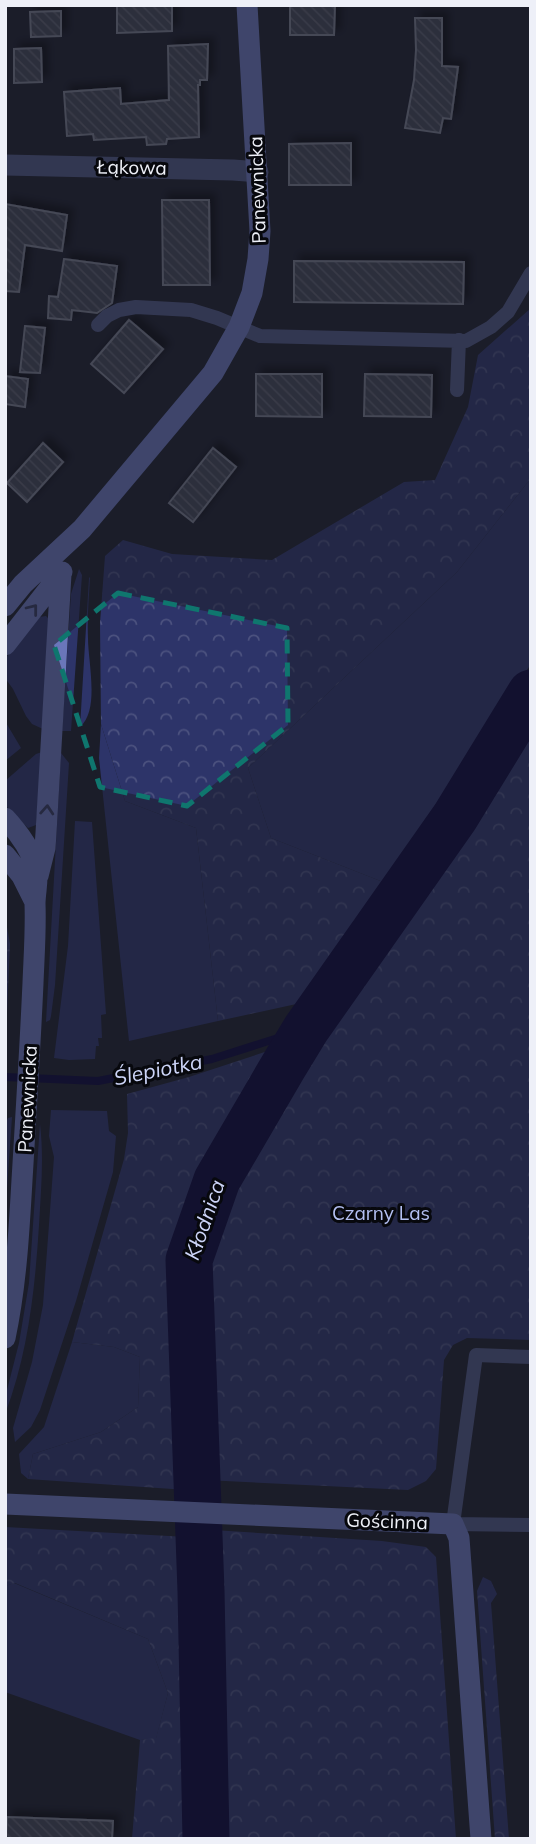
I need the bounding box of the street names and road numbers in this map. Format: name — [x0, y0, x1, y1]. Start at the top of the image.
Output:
street label: Panewnicka — [243, 136, 271, 244]
street label: Łąkowa — [96, 154, 167, 180]
street label: Panewnicka — [12, 1045, 42, 1153]
street label: Gościnna — [346, 1508, 428, 1534]

